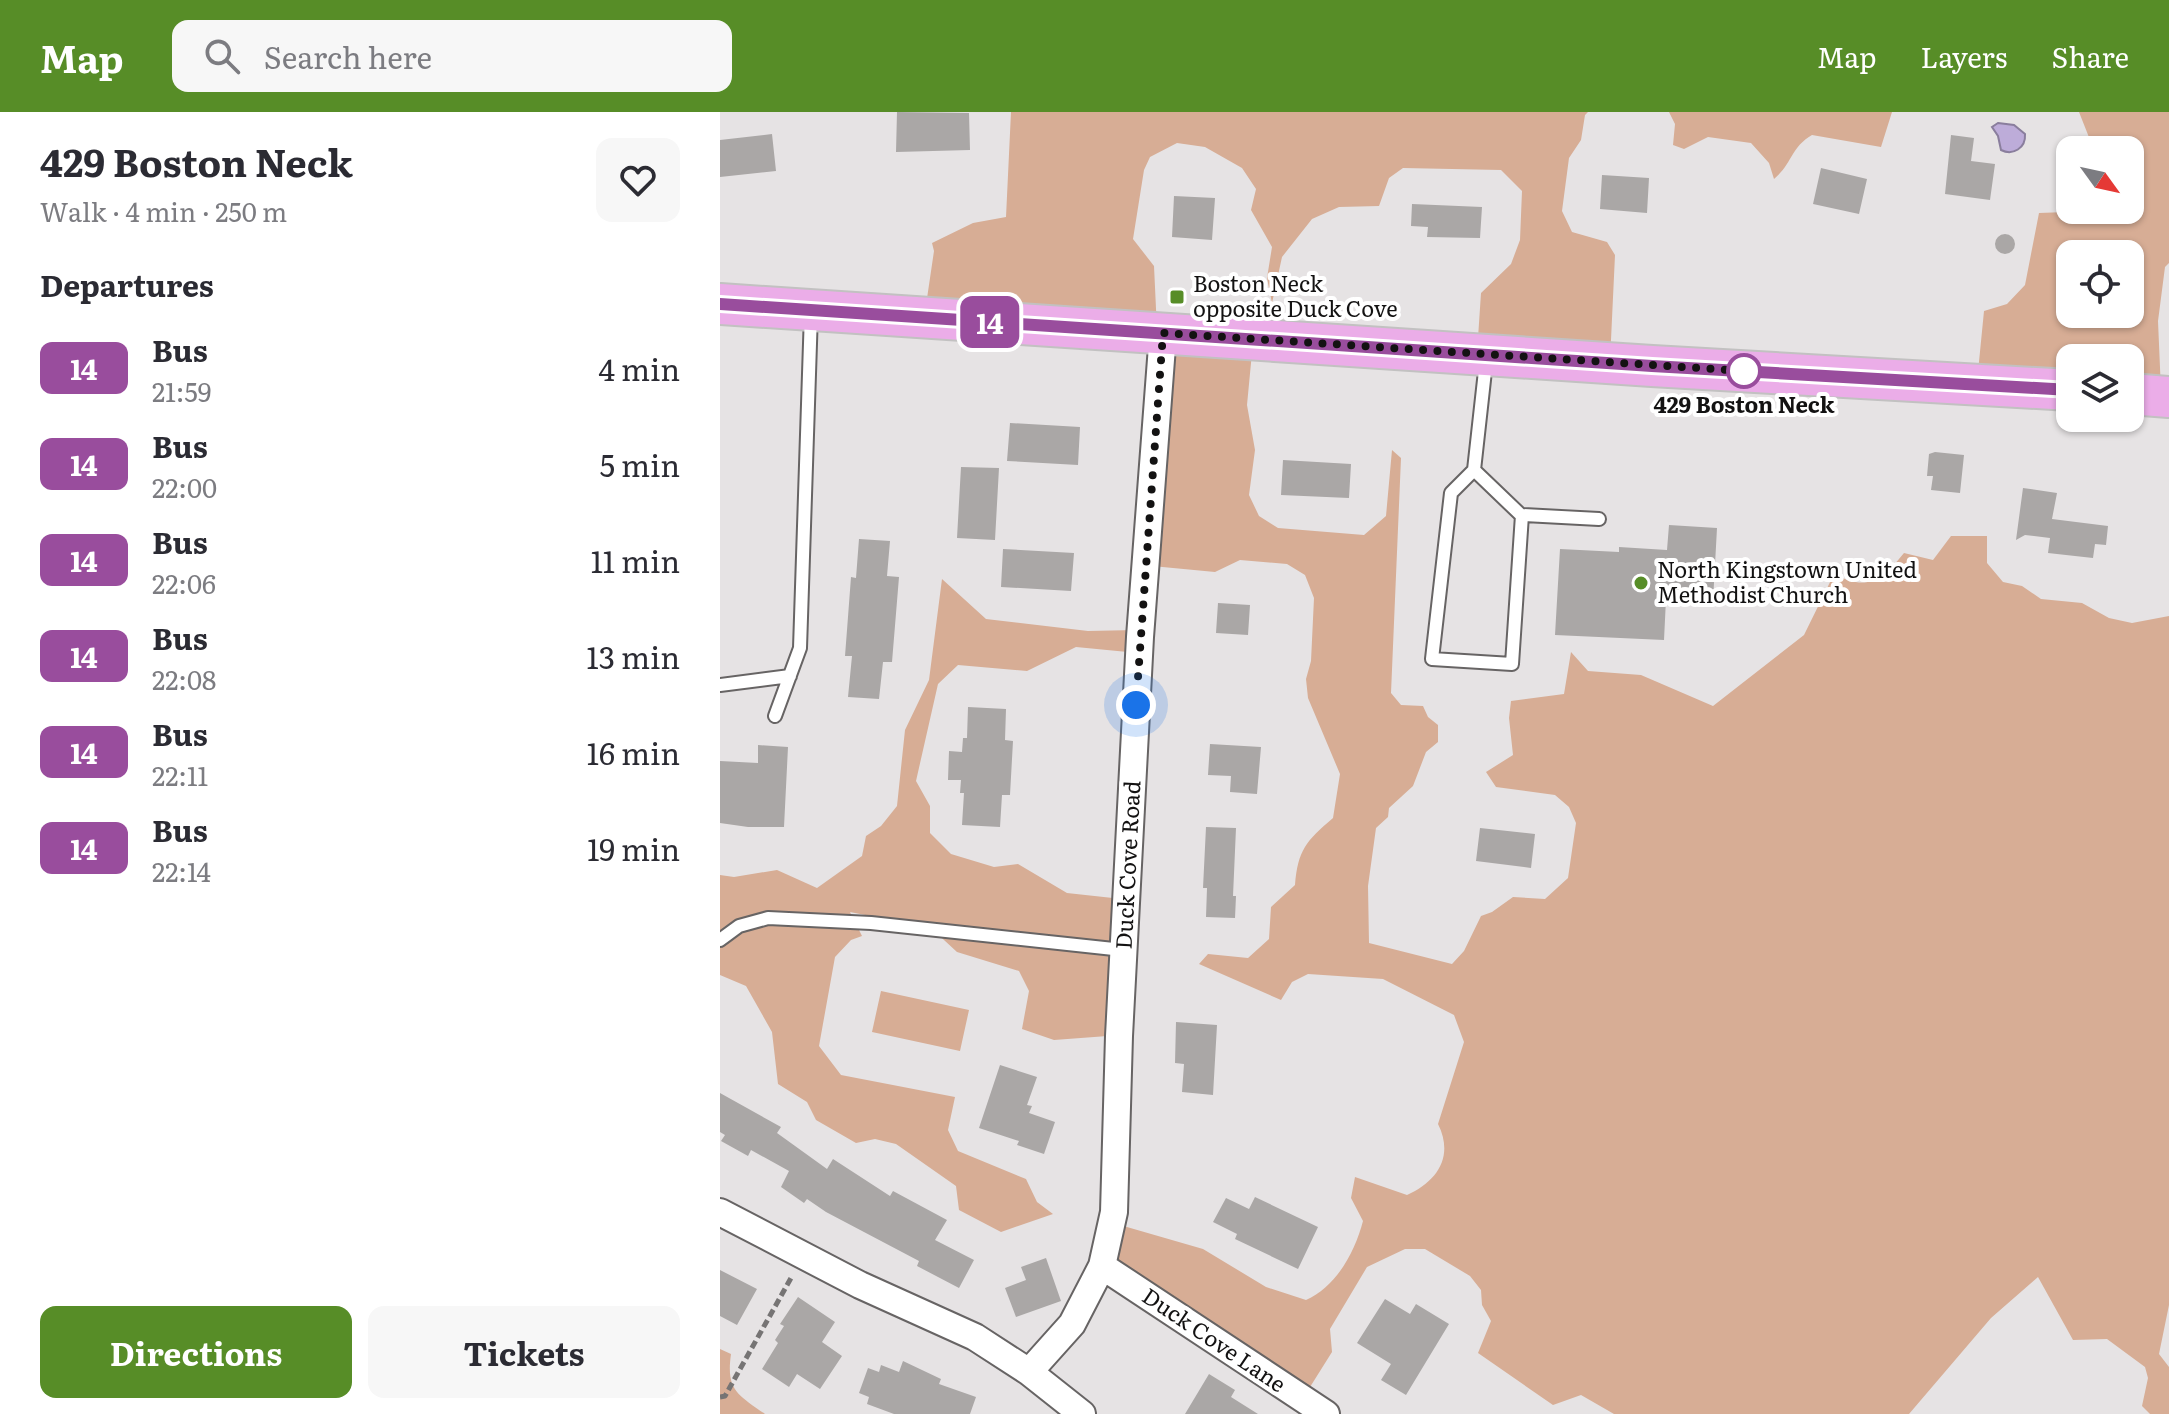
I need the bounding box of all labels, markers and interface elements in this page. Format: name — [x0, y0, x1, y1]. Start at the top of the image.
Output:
search box — [172, 20, 732, 92]
text: Map — [40, 28, 124, 85]
icon: search — [200, 34, 244, 78]
text: Search here — [264, 34, 432, 78]
text: Map — [1817, 35, 1876, 77]
text: Layers — [1920, 35, 2007, 77]
text: Share — [2051, 35, 2129, 77]
text: 429 Boston Neck — [40, 132, 353, 189]
north arrow — [2056, 136, 2144, 224]
map controls — [2056, 136, 2144, 432]
button: heart — [596, 138, 680, 222]
text: Walk · 4 min · 250 m — [40, 191, 287, 230]
button: locate — [2056, 240, 2144, 328]
text: Departures — [40, 262, 214, 306]
place label: Boston Neck opposite Duck Cove — [1193, 266, 1398, 324]
marker: Boston Neck opposite Duck Cove — [1168, 288, 1186, 306]
line badge: 14 — [954, 296, 1026, 348]
text: 14 — [976, 301, 1004, 343]
text: Bus — [152, 327, 208, 371]
button: layers — [2056, 344, 2144, 432]
text: 4 min — [599, 346, 680, 390]
text: 14 — [70, 347, 98, 389]
marker: 429 Boston Neck — [1727, 354, 1761, 388]
text: 21:59 — [152, 371, 211, 410]
place label: 429 Boston Neck — [1653, 387, 1835, 420]
text: Bus — [152, 423, 208, 467]
text: 5 min — [600, 442, 680, 486]
text: 14 — [70, 443, 98, 485]
text: 22:00 — [152, 467, 217, 506]
text: Bus — [152, 519, 208, 563]
text: 11 min — [591, 538, 680, 582]
text: 14 — [70, 539, 98, 581]
place label: North Kingstown United Methodist Church — [1657, 552, 1917, 610]
text: 22:06 — [152, 563, 216, 602]
marker: North Kingstown United Methodist Church — [1632, 574, 1650, 592]
text: Bus — [152, 615, 208, 659]
text: 13 min — [587, 634, 680, 678]
text: 14 — [70, 635, 98, 677]
text: 22:08 — [152, 659, 216, 698]
your location — [1116, 685, 1156, 725]
text: Bus — [152, 711, 208, 755]
text: 16 min — [587, 730, 680, 774]
text: 14 — [70, 731, 98, 773]
text: 22:11 — [152, 755, 208, 794]
street label: Duck Cove Road — [1106, 780, 1147, 950]
text: Bus — [152, 807, 208, 851]
text: 19 min — [587, 826, 680, 870]
text: 14 — [70, 827, 98, 869]
text: 22:14 — [152, 851, 211, 890]
street label: Duck Cove Lane — [1136, 1278, 1293, 1399]
button: Directions — [40, 1306, 352, 1398]
button: Tickets — [368, 1306, 680, 1398]

